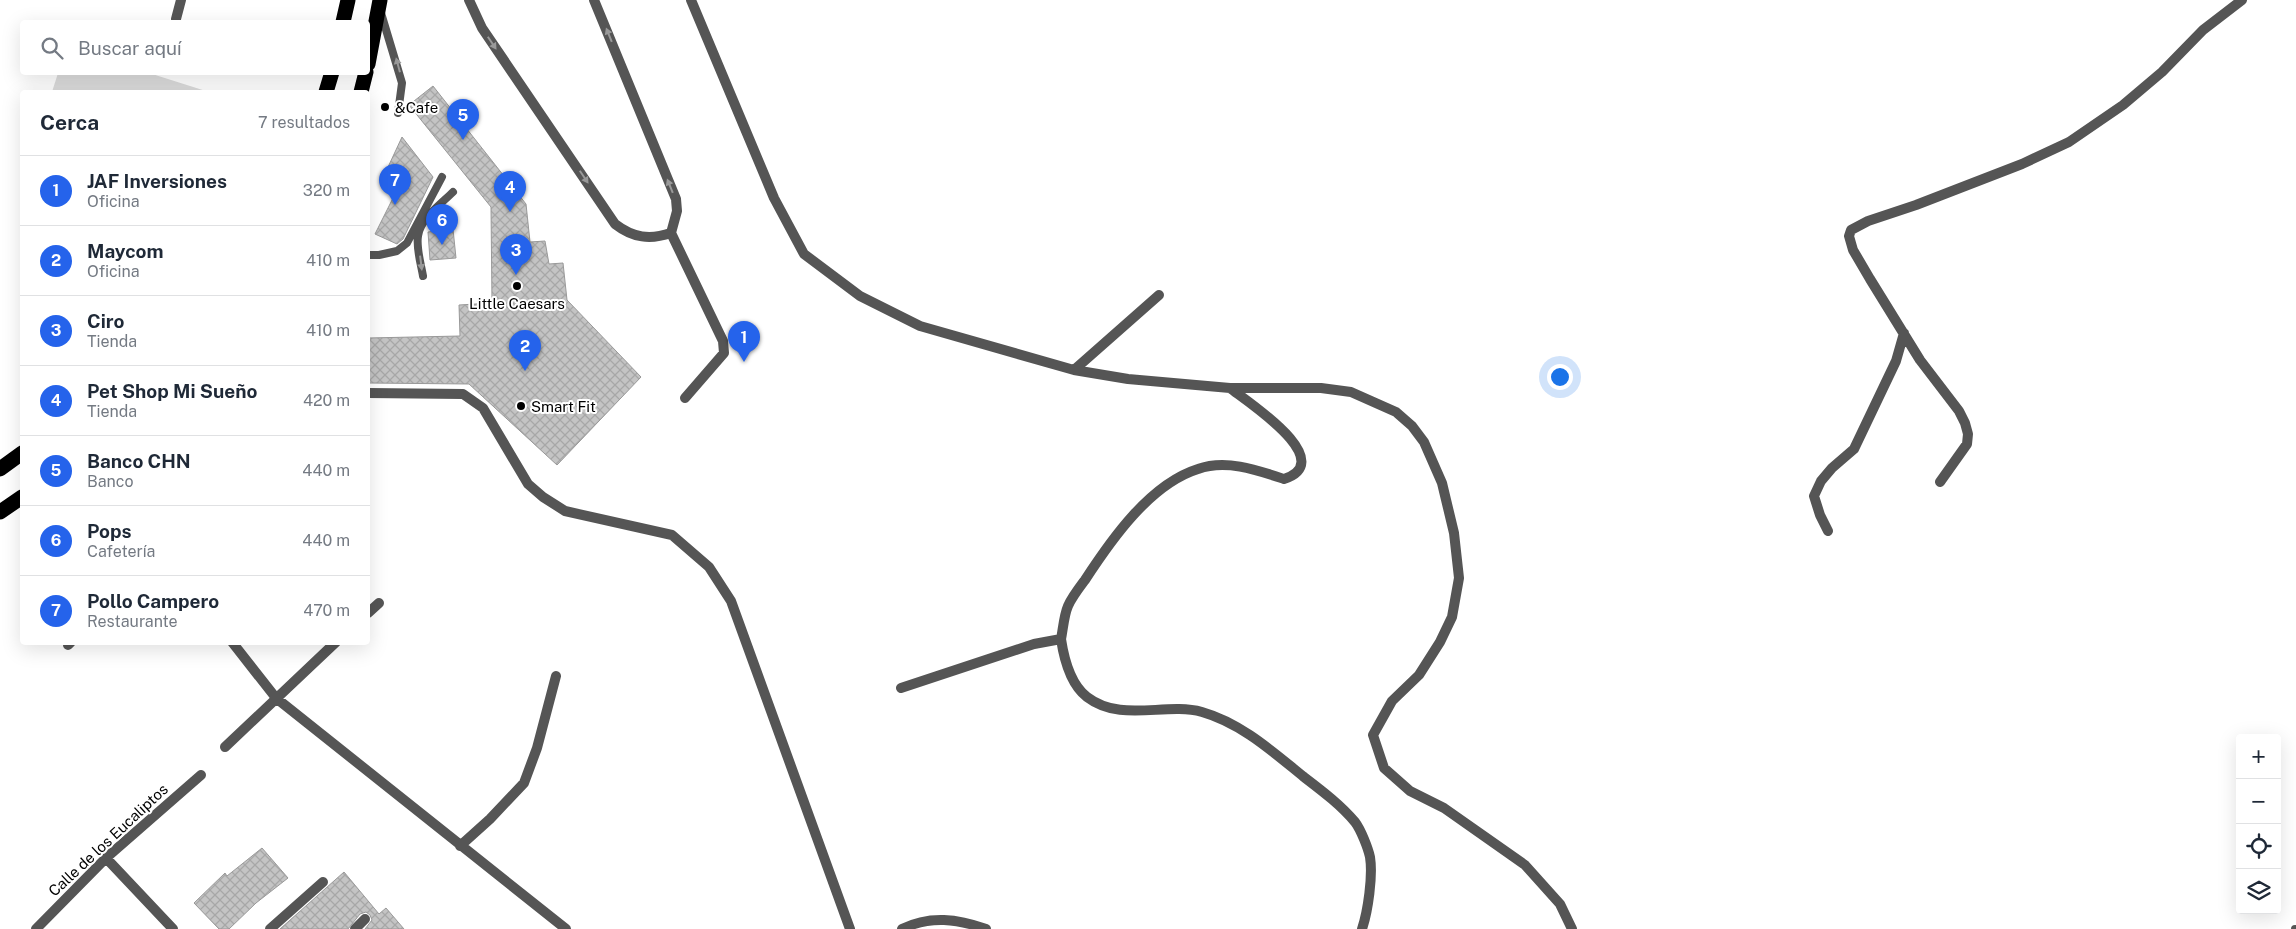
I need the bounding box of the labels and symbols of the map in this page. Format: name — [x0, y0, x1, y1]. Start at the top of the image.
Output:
one-way arrow — [605, 27, 613, 42]
one-way arrow — [487, 36, 497, 50]
one-way arrow — [393, 57, 401, 72]
place label: &Cafe — [395, 99, 438, 116]
pin: 5 — [447, 99, 479, 140]
marker: &Cafe — [379, 101, 391, 113]
pin: 7 — [379, 164, 411, 205]
one-way arrow — [579, 170, 588, 184]
pin: 4 — [494, 171, 526, 212]
one-way arrow — [666, 179, 674, 193]
pin: 6 — [426, 204, 458, 245]
pin: 3 — [500, 234, 532, 275]
one-way arrow — [417, 255, 425, 271]
marker: Little Caesars — [511, 280, 523, 292]
place label: Little Caesars — [469, 295, 565, 312]
pin: 1 — [728, 321, 760, 362]
pin: 2 — [509, 330, 541, 371]
your location — [1547, 364, 1573, 390]
place label: Smart Fit — [531, 398, 596, 415]
marker: Smart Fit — [515, 400, 527, 412]
street label: Calle de los Eucaliptos — [45, 780, 171, 900]

